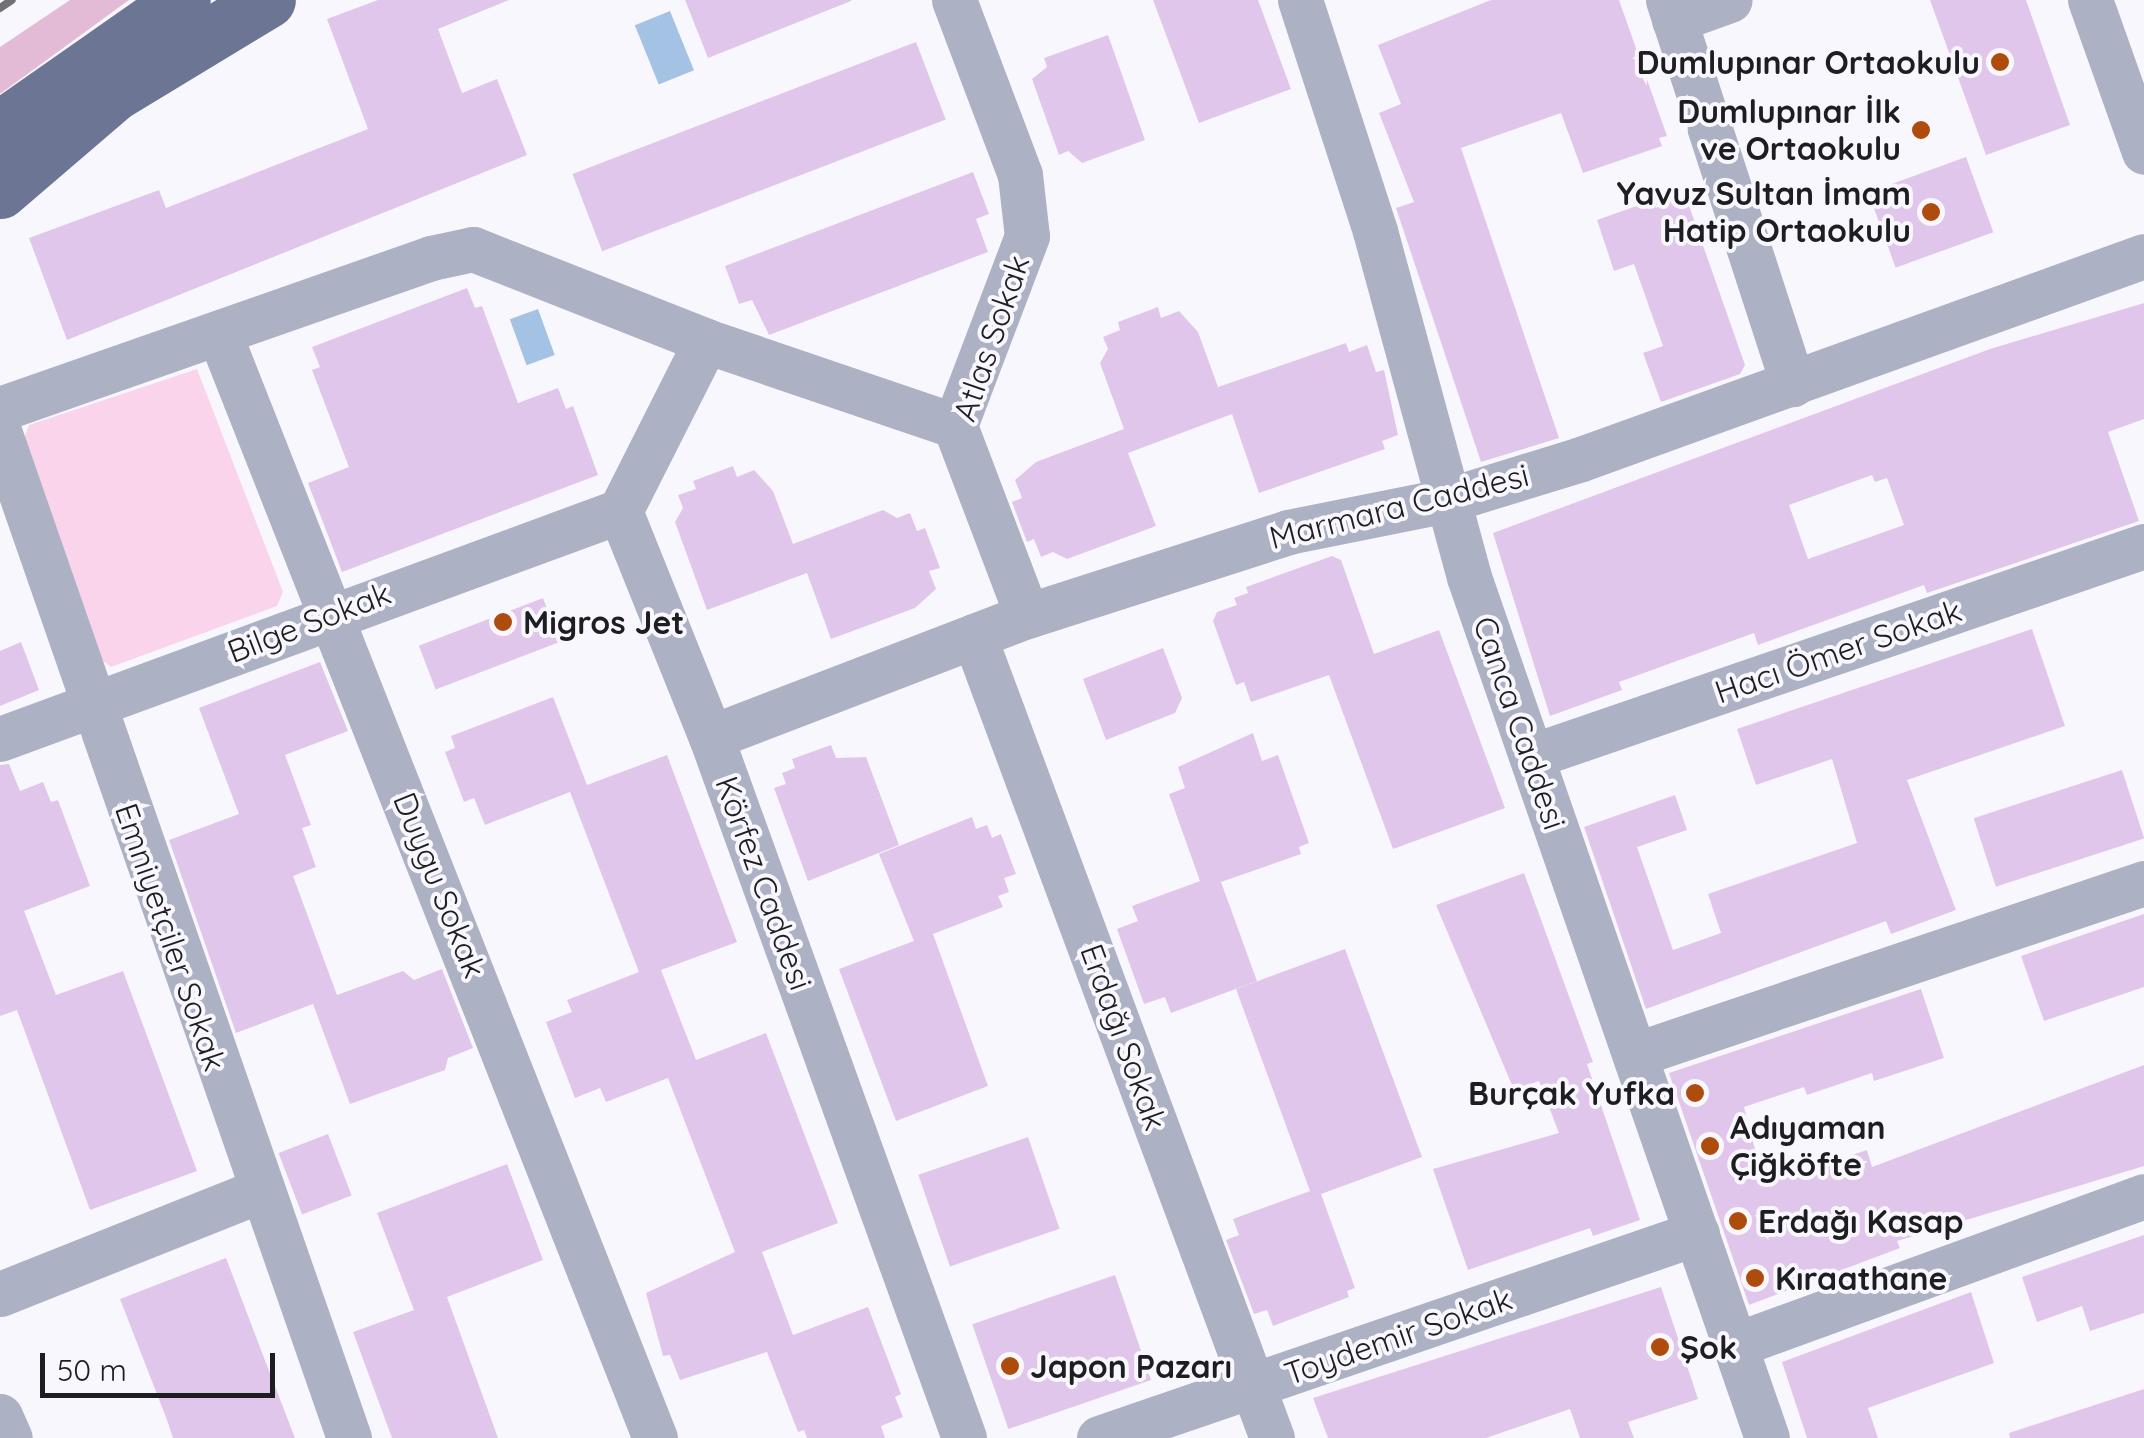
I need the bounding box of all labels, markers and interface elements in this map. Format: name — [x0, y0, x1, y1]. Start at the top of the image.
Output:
place label: Dumlupınar Ortaokulu — [1636, 43, 1980, 81]
marker: Dumlupınar Ortaokulu — [1989, 51, 2011, 73]
place label: Dumlupınar İlk ve Ortaokulu — [1677, 93, 1901, 168]
marker: Dumlupınar İlk ve Ortaokulu — [1910, 119, 1932, 141]
place label: Yavuz Sultan İmam Hatip Ortaokulu — [1616, 175, 1911, 250]
marker: Yavuz Sultan İmam Hatip Ortaokulu — [1920, 201, 1942, 223]
street label: Atlas Sokak — [945, 250, 1037, 426]
street label: Marmara Caddesi — [1265, 455, 1533, 557]
street label: Bilge Sokak — [222, 573, 396, 671]
street label: Hacı Ömer Sokak — [1710, 591, 1966, 711]
place label: Migros Jet — [523, 603, 684, 641]
marker: Migros Jet — [492, 611, 514, 633]
street label: Canca Caddesi — [1466, 612, 1574, 834]
street label: Körfez Caddesi — [708, 771, 820, 995]
street label: Duygu Sokak — [385, 787, 495, 983]
street label: Emniyetçiler Sokak — [107, 798, 235, 1076]
street label: Erdağı Sokak — [1073, 939, 1175, 1135]
place label: Burçak Yufka — [1468, 1074, 1675, 1112]
marker: Burçak Yufka — [1684, 1082, 1706, 1104]
place label: Adıyaman Çiğköfte — [1730, 1109, 1886, 1184]
marker: Adıyaman Çiğköfte — [1699, 1135, 1721, 1157]
place label: Erdağı Kasap — [1758, 1202, 1964, 1240]
marker: Erdağı Kasap — [1727, 1210, 1749, 1232]
place label: Kıraathane — [1775, 1259, 1947, 1297]
marker: Kıraathane — [1744, 1267, 1766, 1289]
street label: Toydemir Sokak — [1279, 1279, 1517, 1393]
place label: Şok — [1680, 1328, 1737, 1366]
scale bar — [45, 1333, 280, 1395]
marker: Şok — [1649, 1336, 1671, 1358]
place label: Japon Pazarı — [1030, 1347, 1232, 1385]
text: 50 m — [57, 1351, 127, 1389]
marker: Japon Pazarı — [999, 1355, 1021, 1377]

